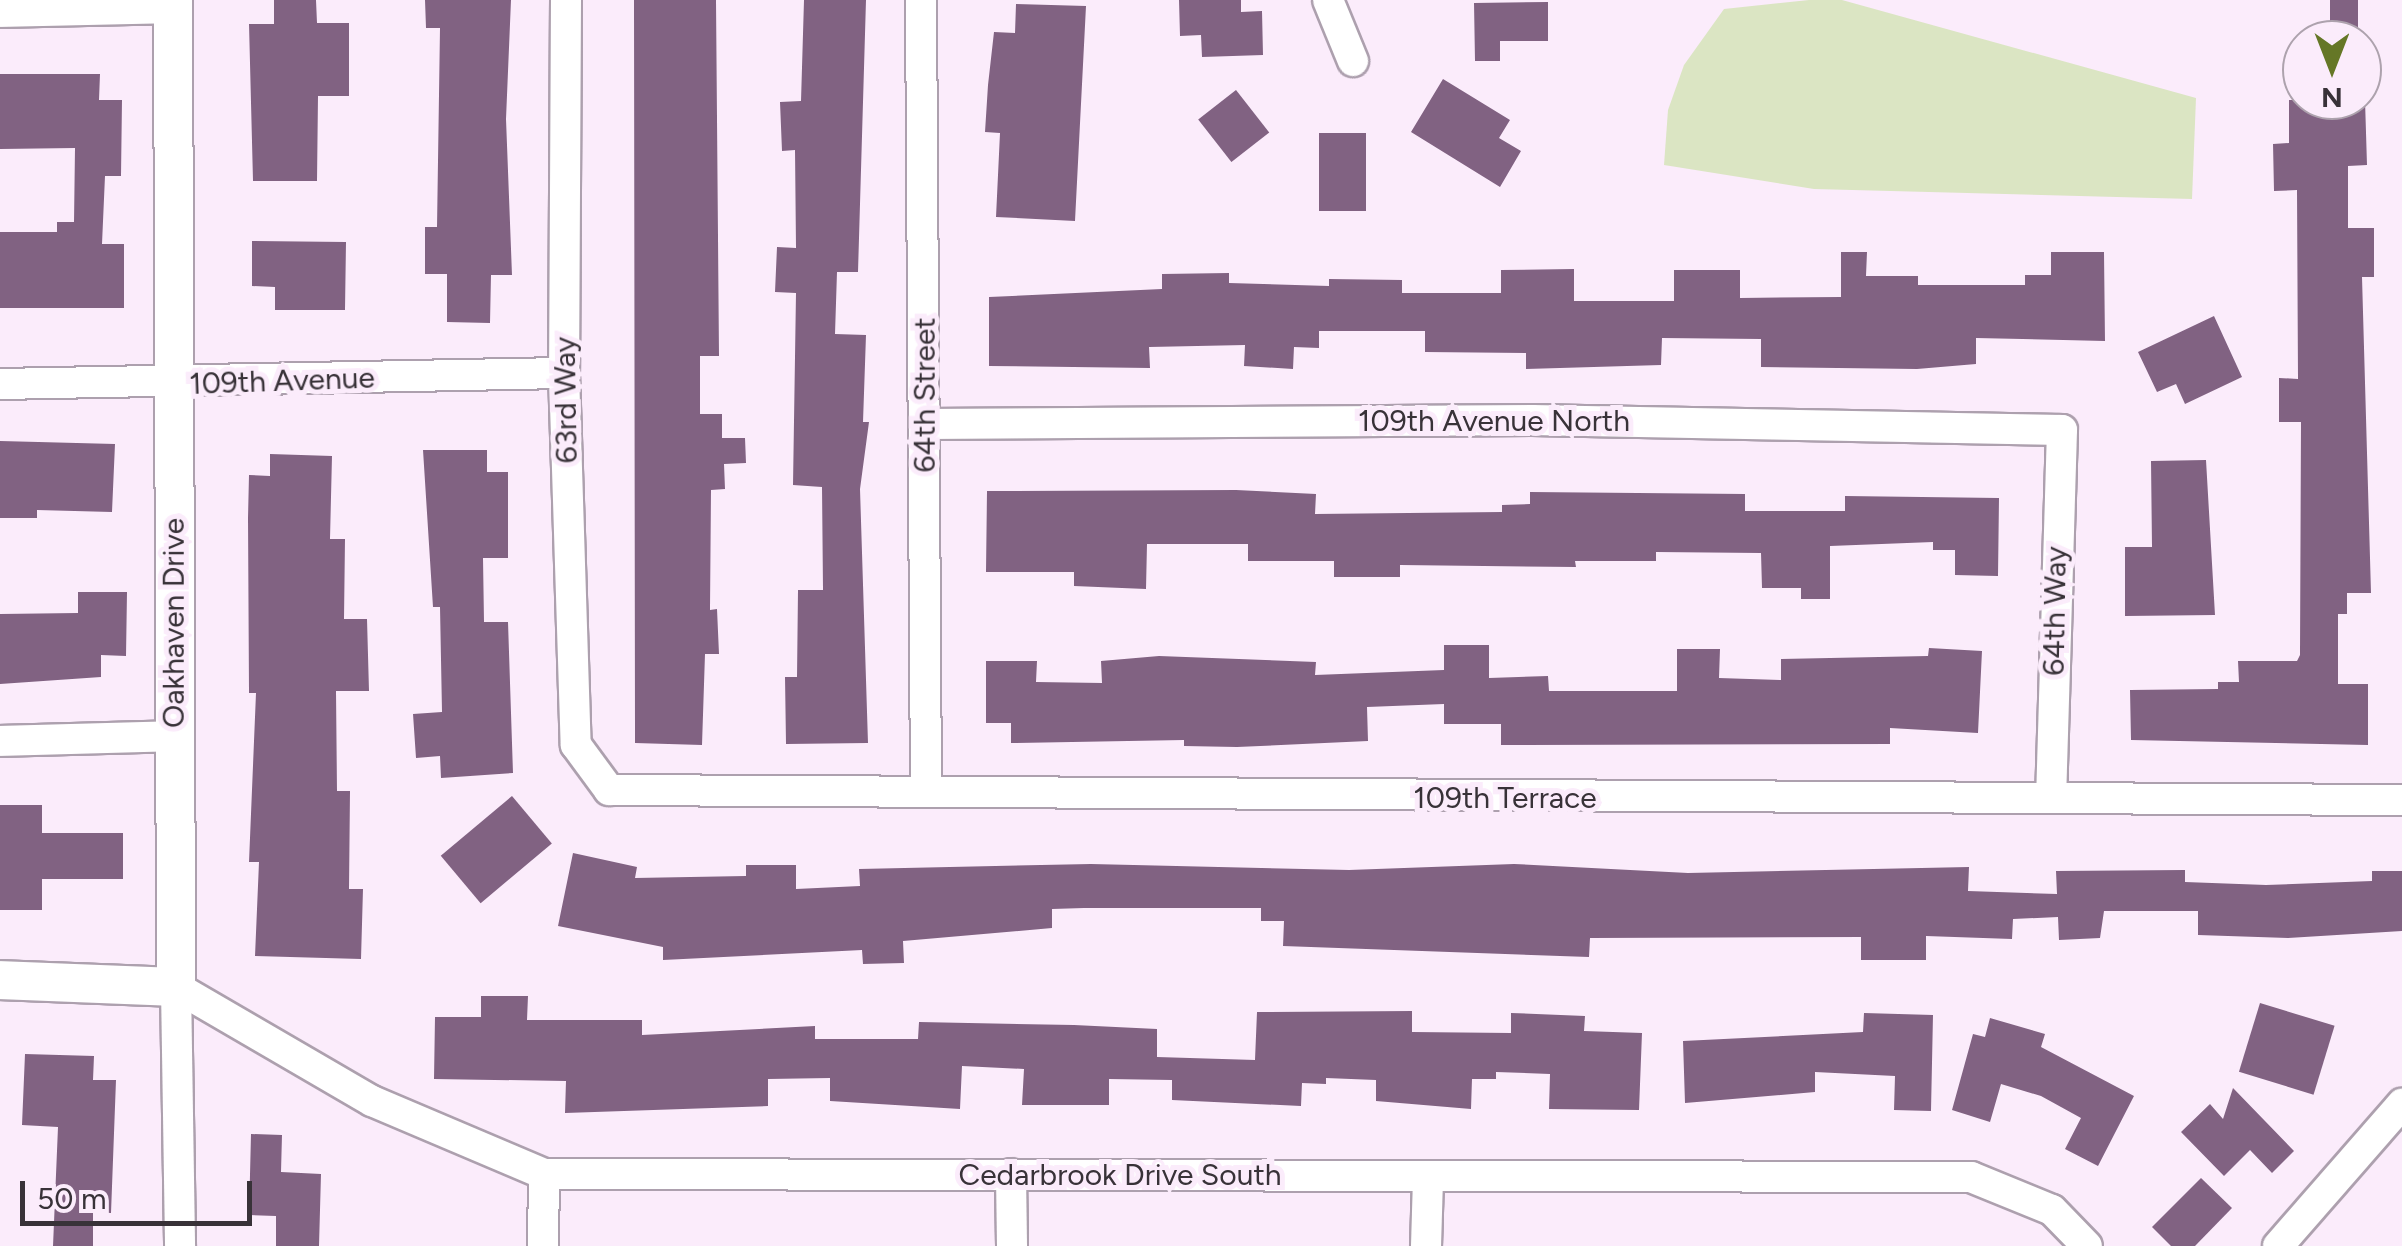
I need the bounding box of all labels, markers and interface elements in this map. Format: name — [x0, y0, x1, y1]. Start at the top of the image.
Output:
north arrow — [2282, 20, 2382, 120]
text: N — [2321, 81, 2343, 115]
street label: 64th Street — [907, 317, 943, 473]
street label: 63rd Way — [547, 336, 585, 464]
street label: 109th Avenue — [189, 360, 375, 402]
street label: 109th Avenue North — [1358, 403, 1630, 439]
street label: Oakhaven Drive — [156, 518, 192, 728]
street label: 64th Way — [2036, 546, 2074, 676]
street label: 109th Terrace — [1413, 780, 1597, 816]
street label: Cedarbrook Drive South — [959, 1157, 1281, 1193]
scale bar — [25, 1161, 258, 1223]
text: 50 m — [37, 1180, 106, 1217]

